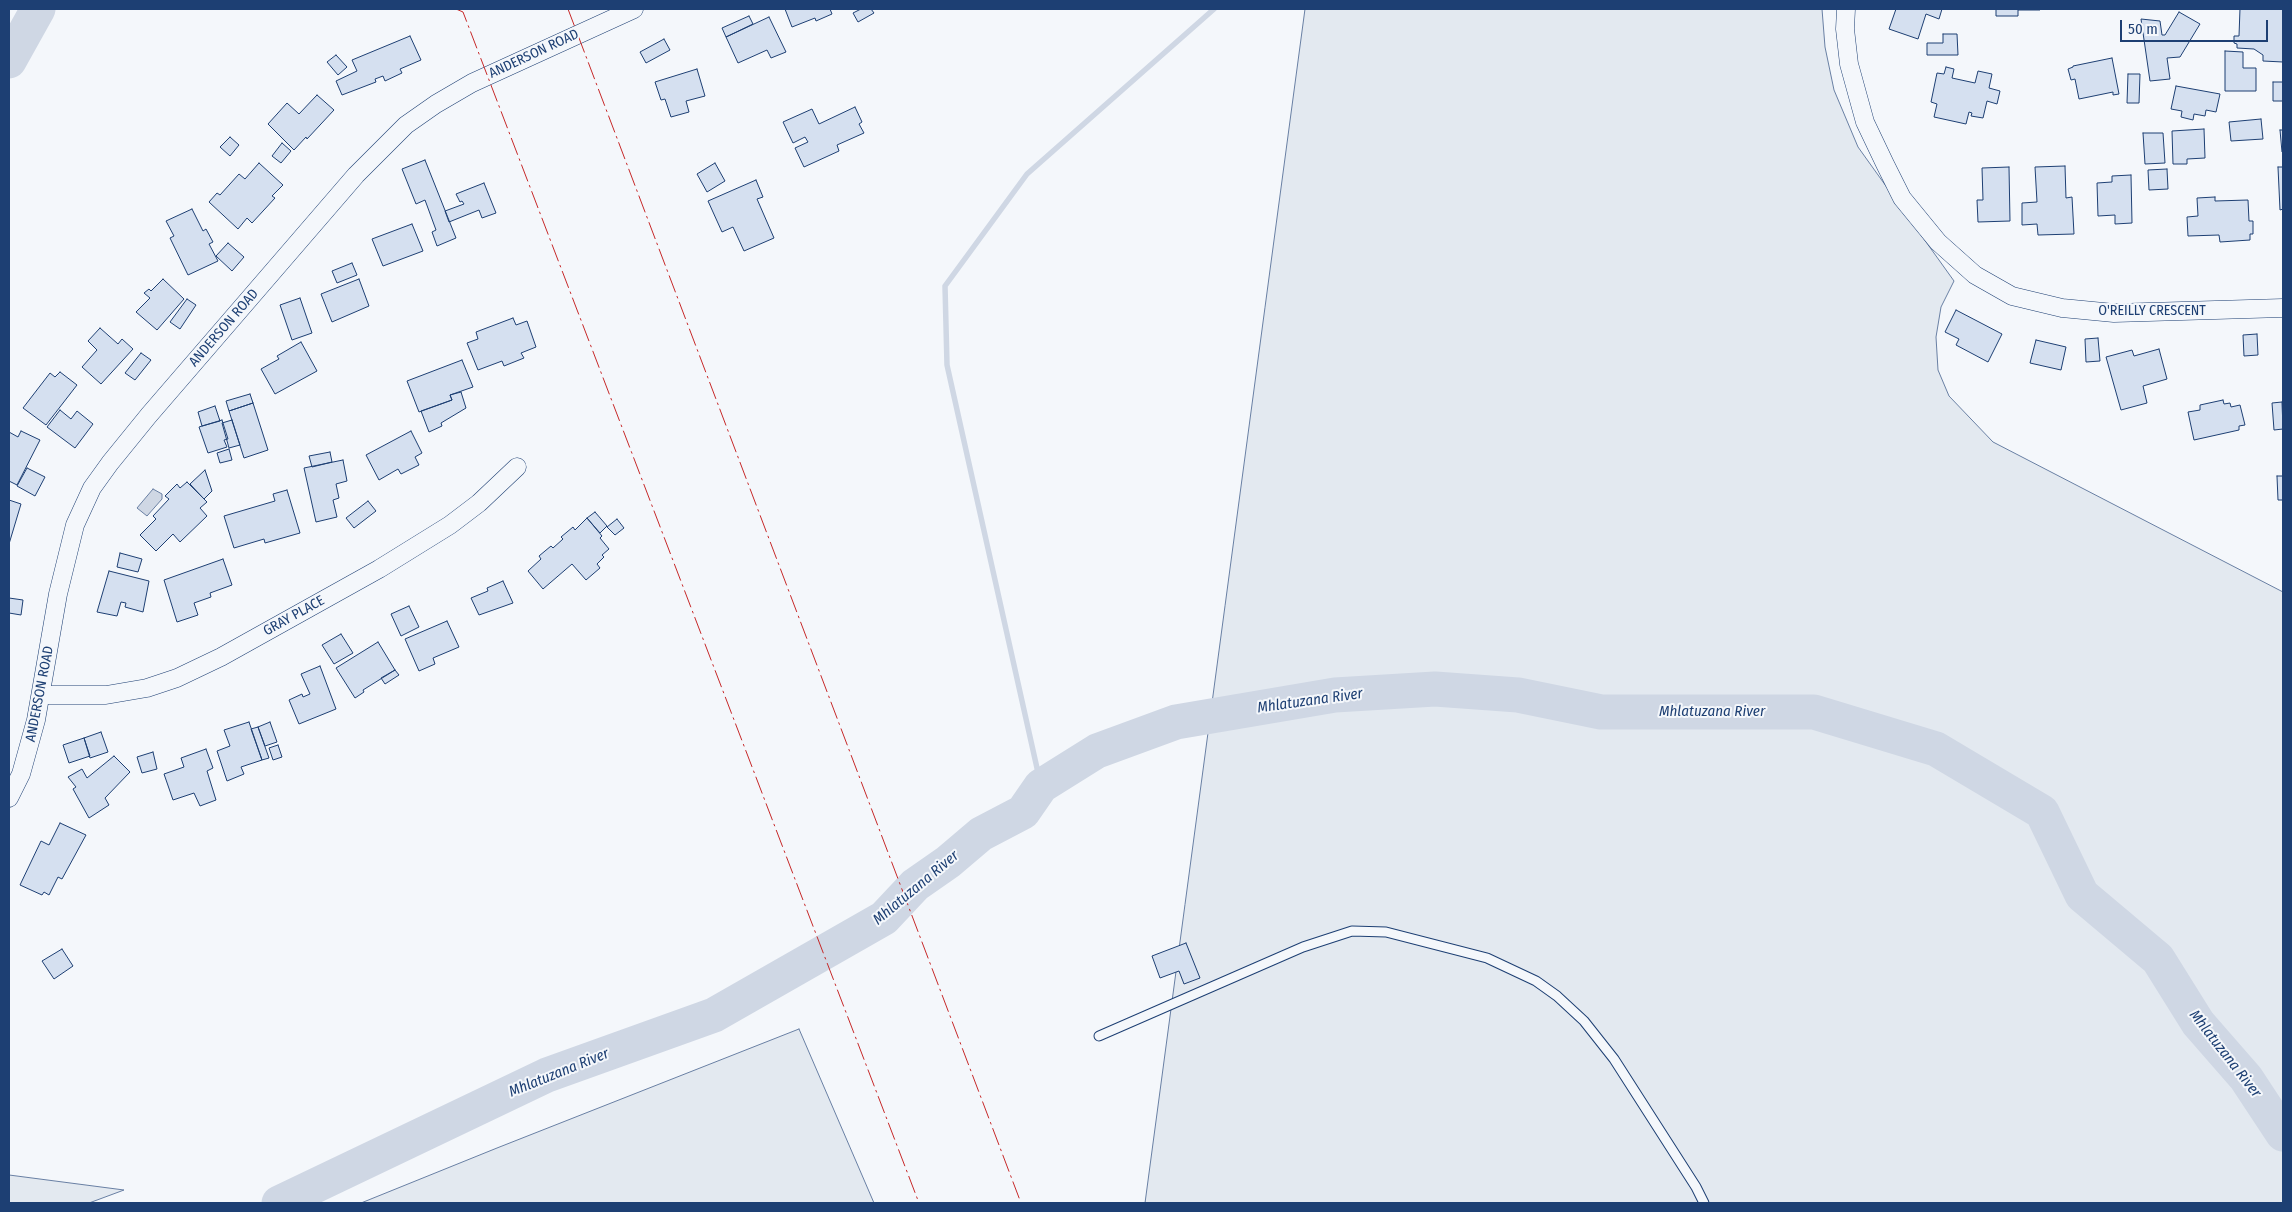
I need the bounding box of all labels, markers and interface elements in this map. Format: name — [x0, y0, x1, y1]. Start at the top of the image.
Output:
scale bar — [2122, 10, 2270, 42]
text: 50 m — [2128, 20, 2158, 38]
street label: ANDERSON ROAD — [486, 26, 582, 82]
street label: ANDERSON ROAD — [186, 286, 262, 370]
street label: O'REILLY CRESCENT — [2098, 303, 2206, 319]
street label: GRAY PLACE — [261, 592, 327, 640]
street label: ANDERSON ROAD — [22, 645, 58, 743]
water label: Mhlatuzana River — [1256, 685, 1364, 717]
water label: Mhlatuzana River — [1659, 703, 1765, 721]
water label: Mhlatuzana River — [870, 847, 962, 929]
water label: Mhlatuzana River — [2185, 1007, 2265, 1101]
water label: Mhlatuzana River — [506, 1045, 612, 1101]

